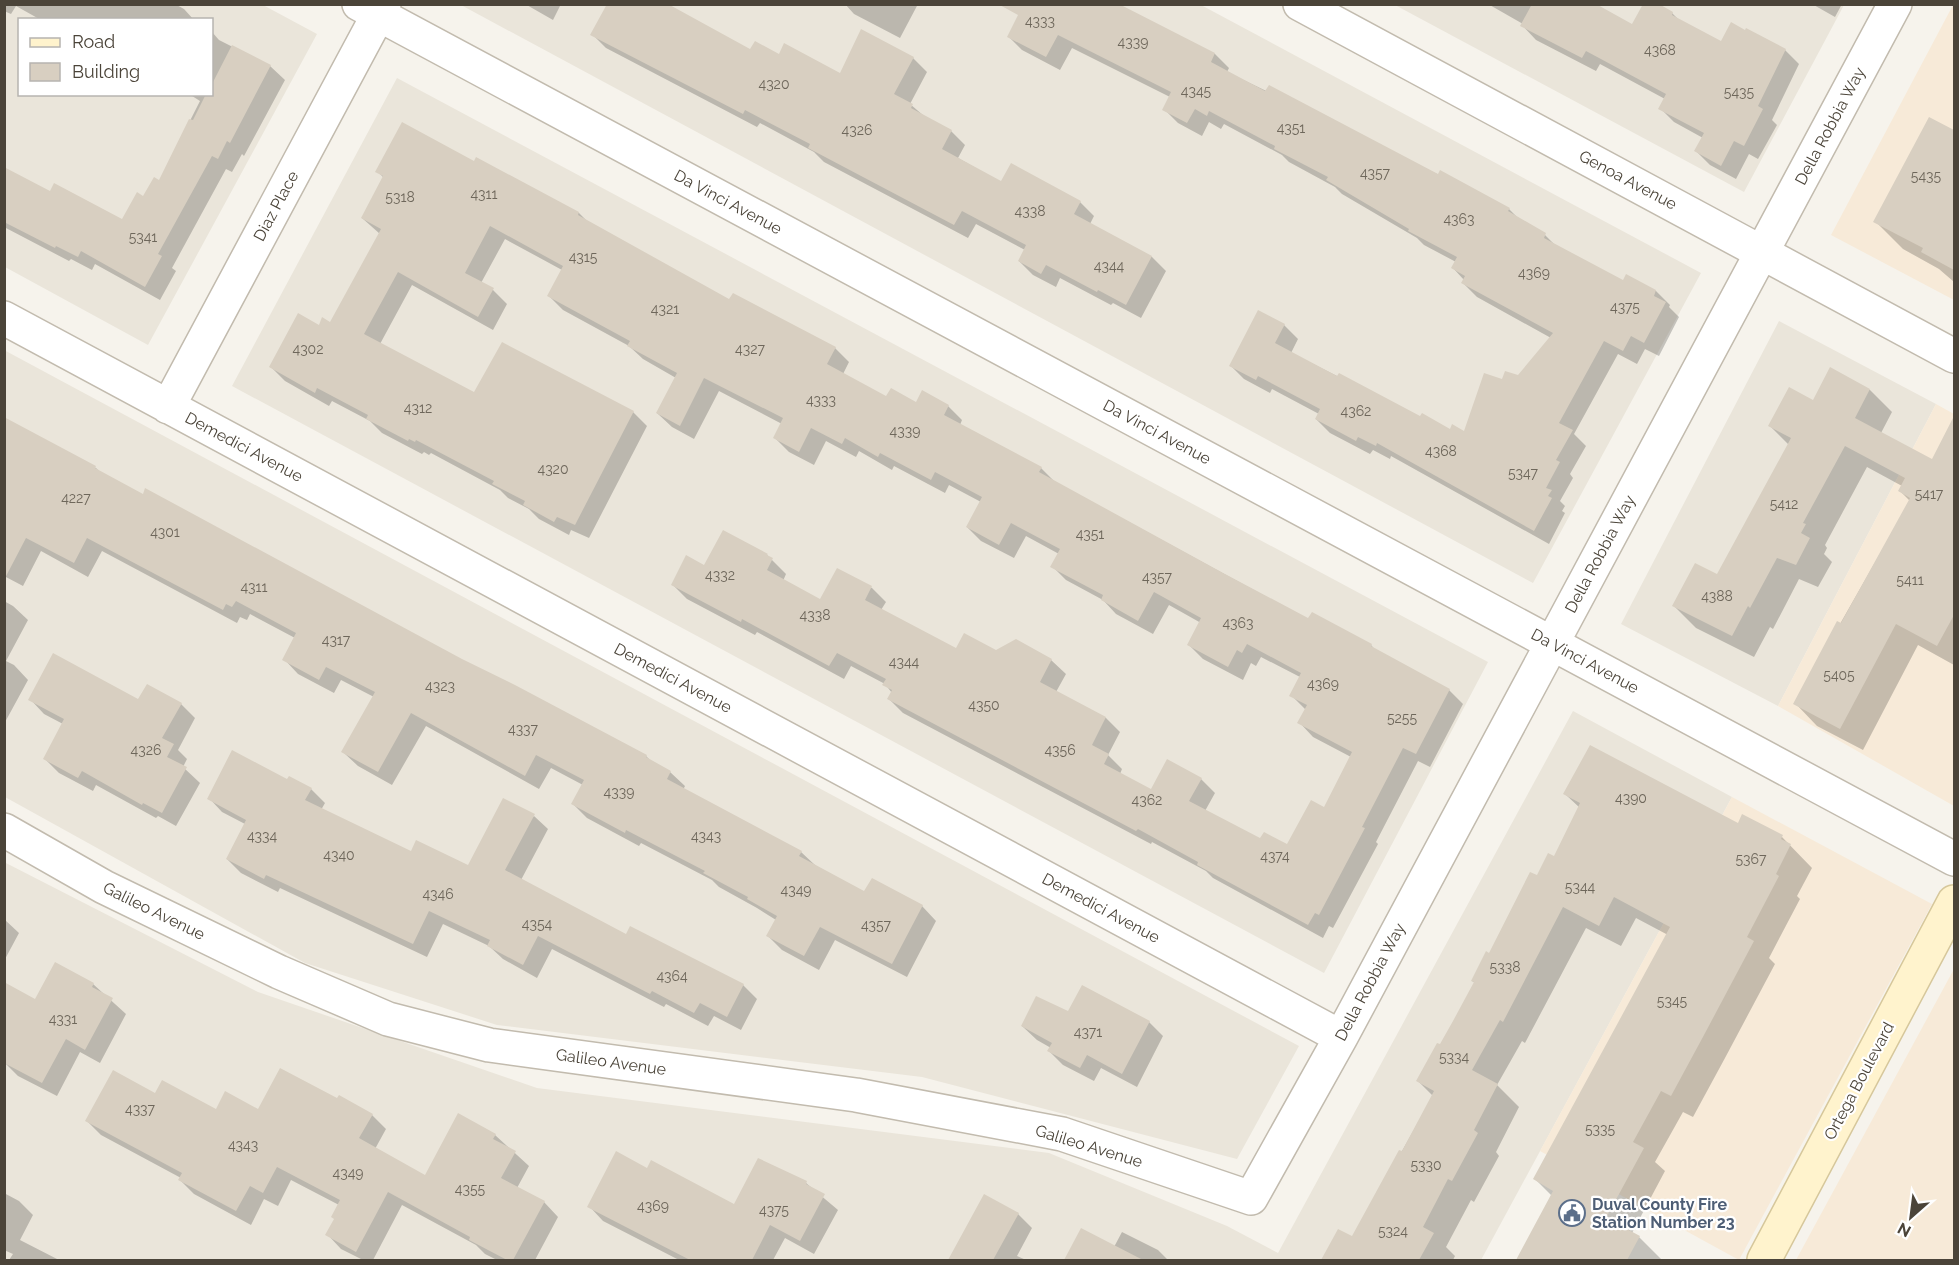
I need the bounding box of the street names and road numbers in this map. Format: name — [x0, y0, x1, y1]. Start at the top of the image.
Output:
street label: Della Robbia Way — [1791, 64, 1869, 188]
street label: Genoa Avenue — [1576, 146, 1680, 214]
street label: Da Vinci Avenue — [671, 166, 785, 238]
street label: Diaz Place — [250, 168, 302, 244]
street label: Da Vinci Avenue — [1100, 396, 1214, 468]
street label: Demedici Avenue — [182, 408, 306, 486]
street label: Della Robbia Way — [1561, 492, 1639, 616]
street label: Da Vinci Avenue — [1528, 625, 1642, 697]
street label: Demedici Avenue — [611, 639, 735, 717]
street label: Demedici Avenue — [1039, 869, 1163, 947]
street label: Galileo Avenue — [100, 878, 208, 944]
street label: Della Robbia Way — [1331, 920, 1409, 1044]
street label: Ortega Boulevard — [1820, 1019, 1898, 1143]
street label: Galileo Avenue — [555, 1045, 667, 1079]
street label: Galileo Avenue — [1033, 1121, 1145, 1171]

